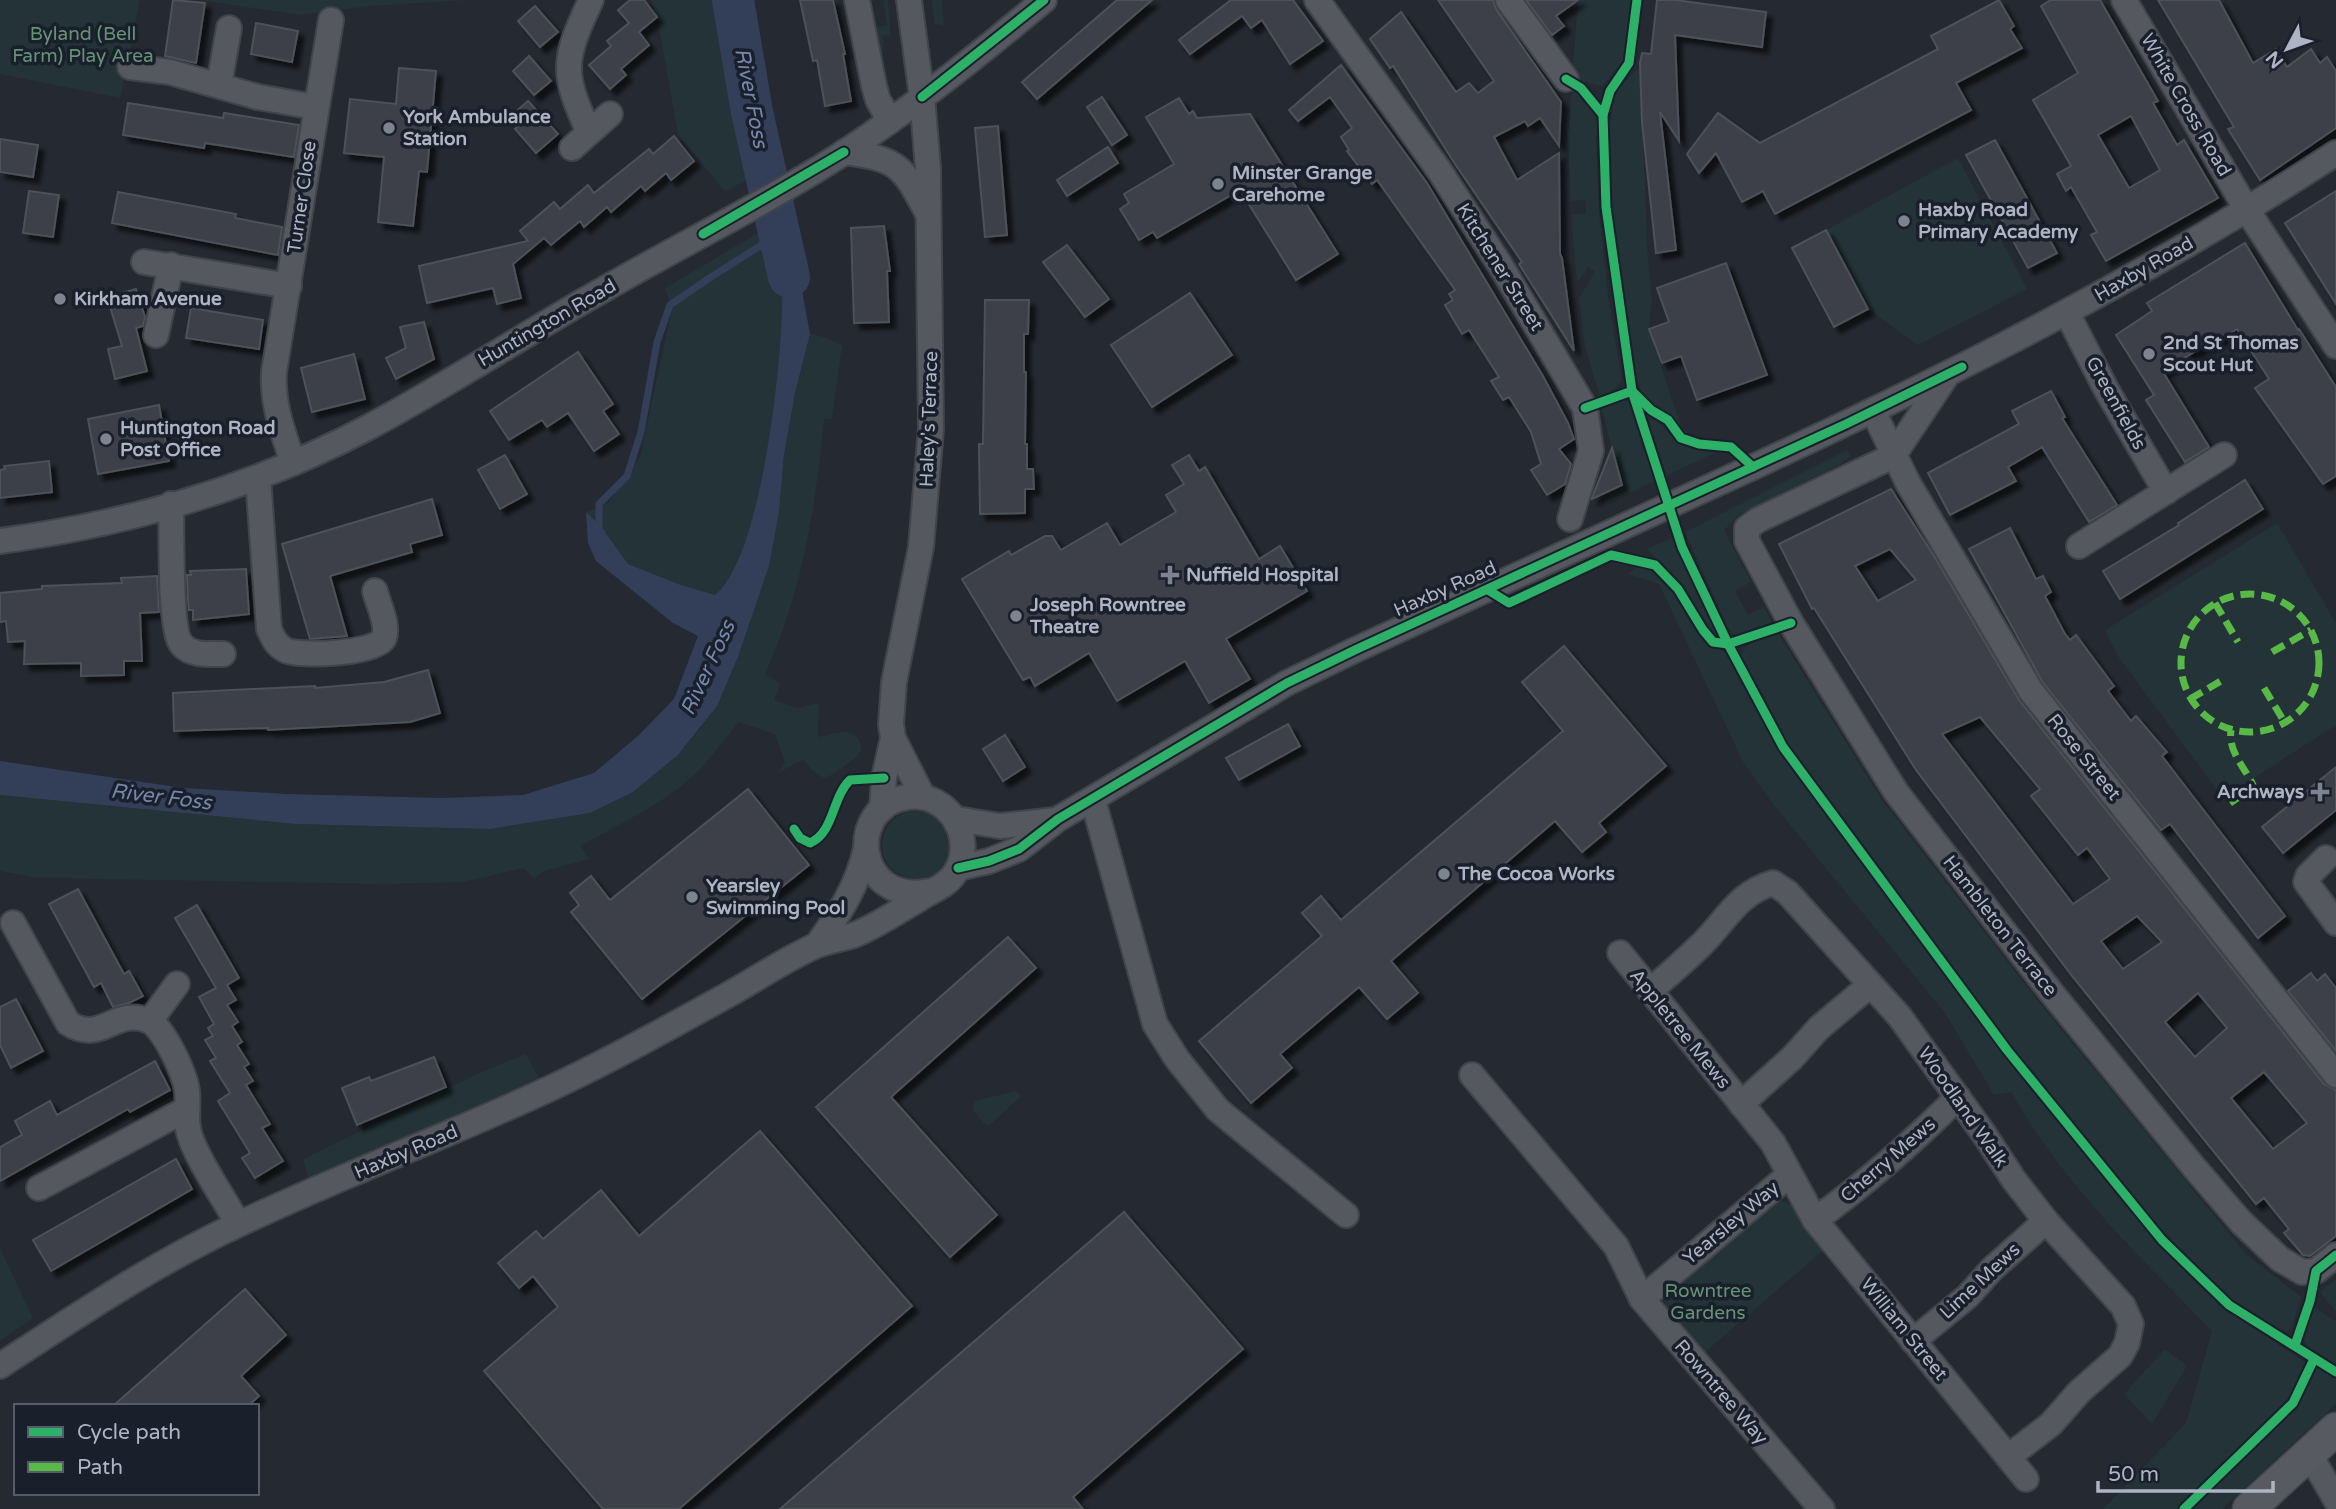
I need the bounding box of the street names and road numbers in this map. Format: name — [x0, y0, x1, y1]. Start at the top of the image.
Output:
street label: White Cross Road — [2136, 30, 2236, 180]
street label: Turner Close — [283, 139, 321, 255]
street label: Kitchener Street — [1452, 199, 1548, 335]
street label: Haxby Road — [2091, 232, 2197, 306]
street label: Huntington Road — [474, 275, 620, 371]
street label: Haley's Terrace — [916, 351, 942, 487]
street label: Greenfields — [2081, 353, 2151, 453]
street label: Haxby Road — [1390, 557, 1500, 621]
street label: Rose Street — [2043, 710, 2125, 804]
street label: Hambleton Terrace — [1938, 851, 2062, 1001]
street label: Appletree Mews — [1625, 965, 1735, 1093]
street label: Woodland Walk — [1913, 1043, 2013, 1171]
street label: Cherry Mews — [1836, 1113, 1940, 1207]
street label: Haxby Road — [351, 1120, 461, 1184]
street label: Yearsley Way — [1679, 1177, 1783, 1269]
street label: Lime Mews — [1935, 1238, 2025, 1324]
street label: William Street — [1856, 1273, 1952, 1385]
street label: Rowntree Way — [1670, 1335, 1772, 1449]

